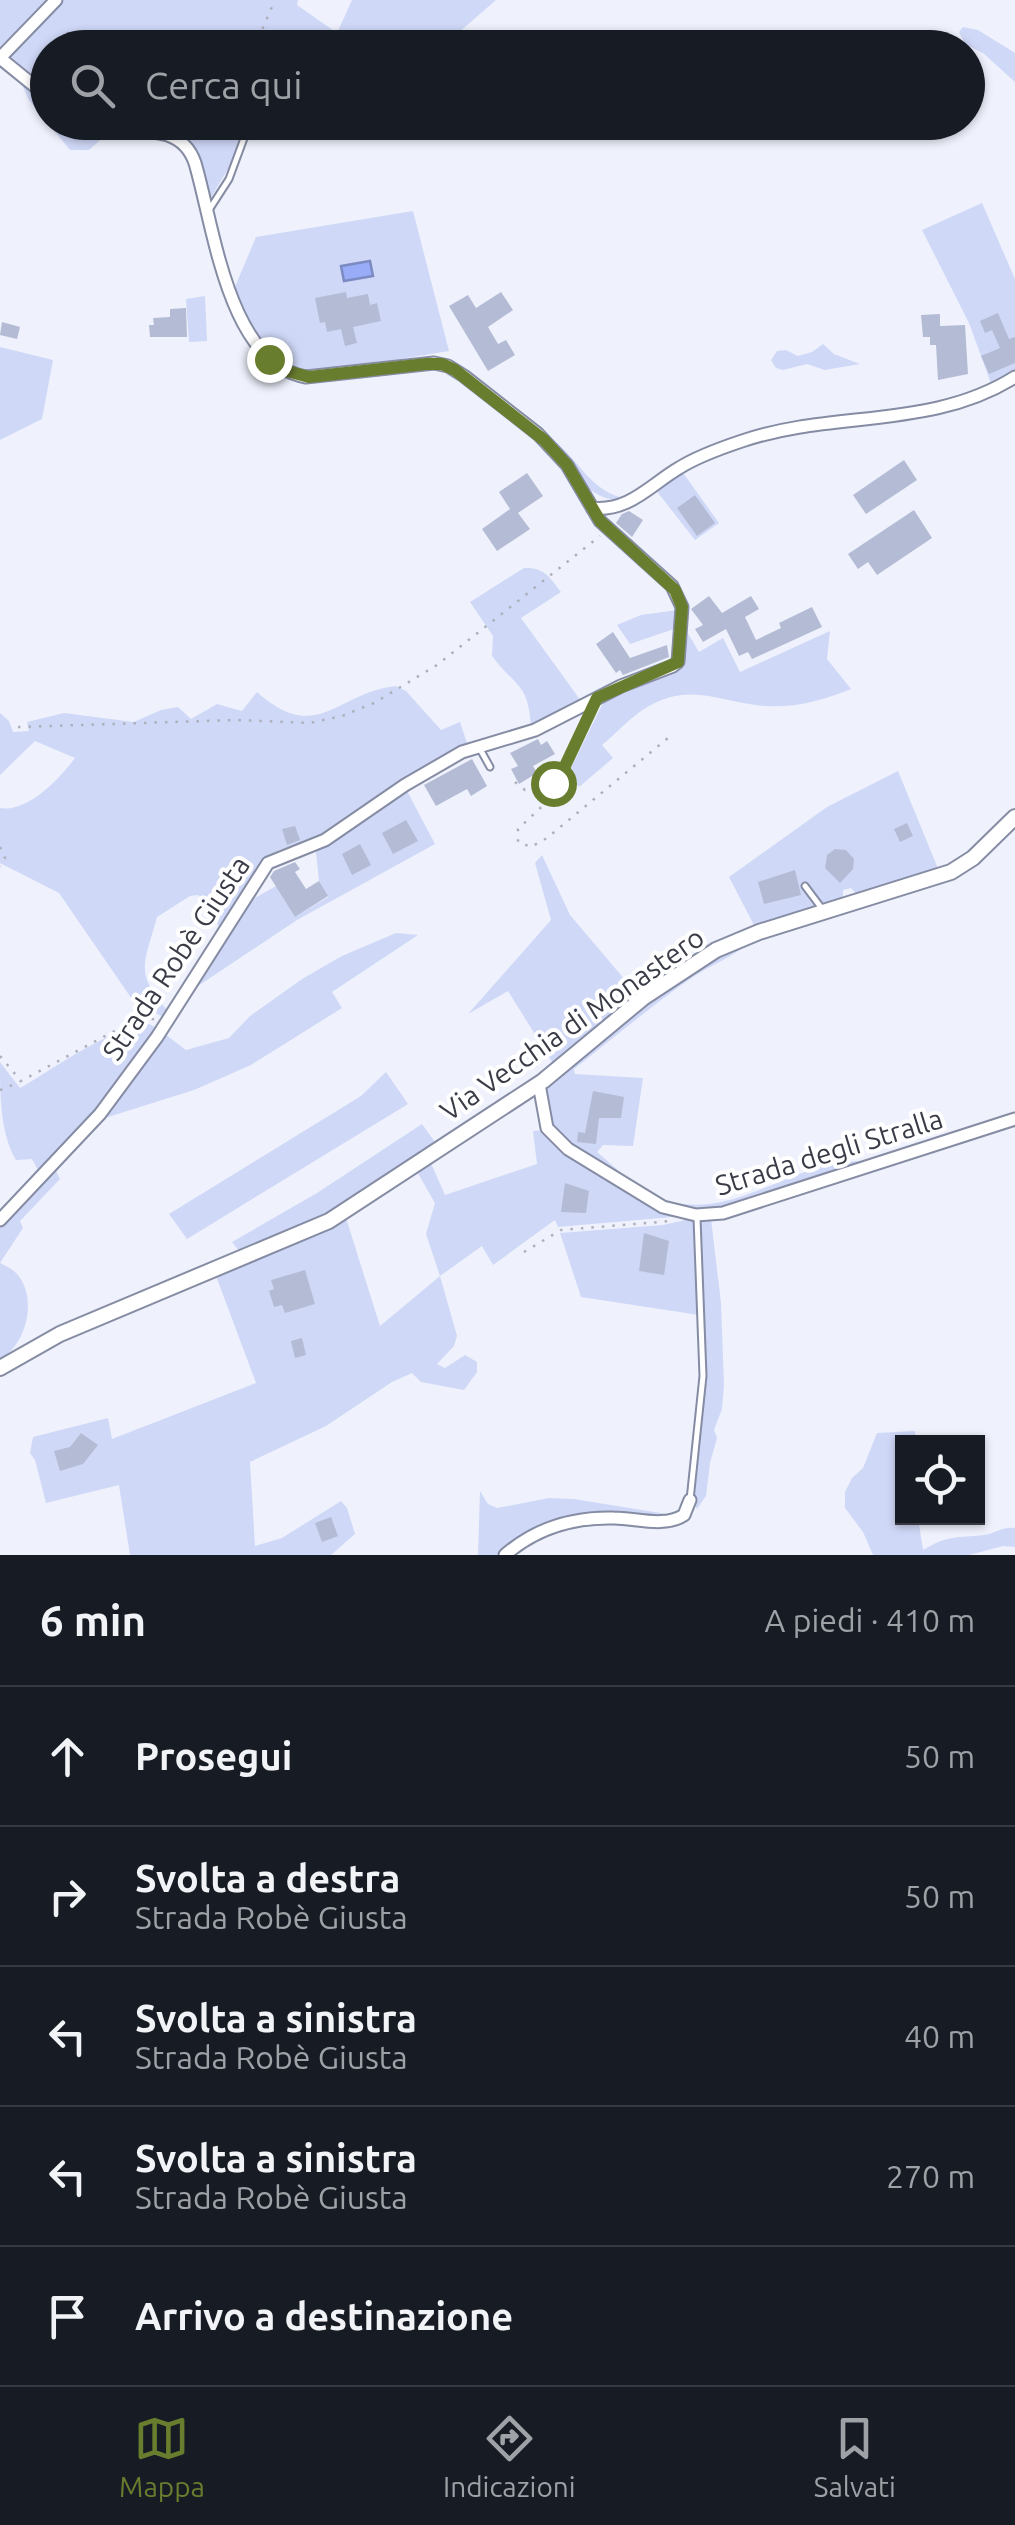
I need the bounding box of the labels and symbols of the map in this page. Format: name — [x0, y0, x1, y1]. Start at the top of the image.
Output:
route end — [247, 337, 293, 383]
route start — [531, 761, 577, 807]
street label: Strada Robè Giusta — [96, 850, 255, 1065]
street label: Via Vecchia di Monastero — [434, 921, 709, 1126]
street label: Strada degli Stralla — [711, 1102, 946, 1201]

